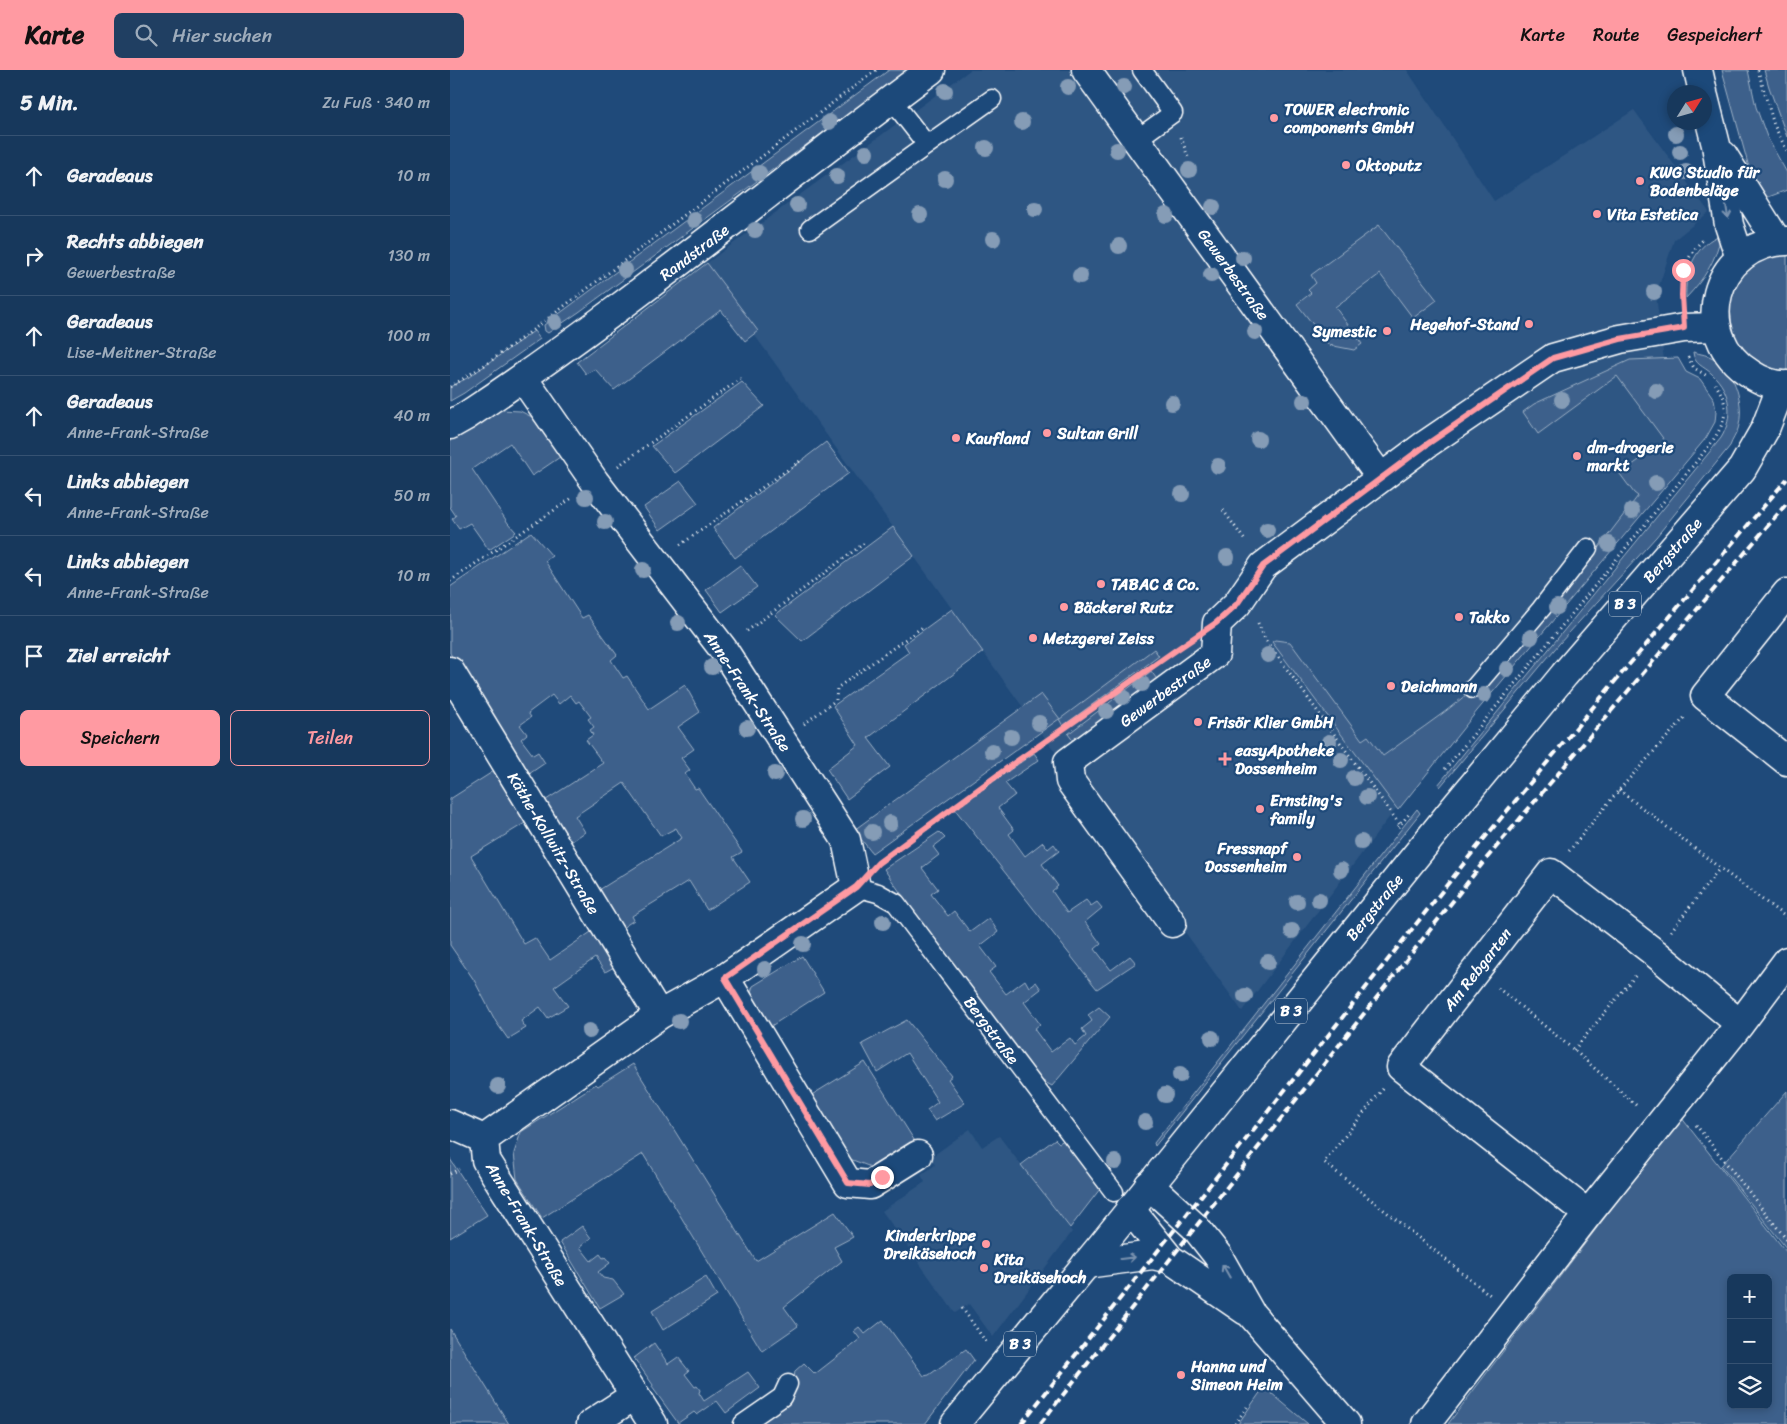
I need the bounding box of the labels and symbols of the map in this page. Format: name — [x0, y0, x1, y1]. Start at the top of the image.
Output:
north arrow — [1667, 85, 1712, 130]
place label: TOWER electronic components GmbH — [1283, 95, 1415, 142]
marker: TOWER electronic components GmbH — [1268, 112, 1280, 124]
place label: Oktoputz — [1355, 151, 1423, 180]
place label: KWG Studio für Bodenbeläge — [1649, 158, 1760, 205]
marker: Oktoputz — [1340, 159, 1352, 171]
marker: KWG Studio für Bodenbeläge — [1634, 175, 1646, 187]
place label: Vita Estetica — [1607, 200, 1699, 229]
one-way arrow — [1722, 203, 1732, 219]
marker: Vita Estetica — [1591, 208, 1603, 220]
street label: Randstraße — [653, 216, 736, 289]
street label: Gewerbestraße — [1190, 222, 1277, 327]
route start — [1672, 259, 1695, 282]
place label: Hegehof-Stand — [1409, 310, 1521, 339]
place label: Symestic — [1311, 317, 1377, 346]
marker: Hegehof-Stand — [1523, 318, 1535, 330]
marker: Symestic — [1381, 325, 1393, 337]
place label: Sultan Grill — [1056, 419, 1140, 448]
place label: Kaufland — [965, 424, 1031, 453]
marker: Sultan Grill — [1041, 427, 1053, 439]
marker: Kaufland — [950, 432, 962, 444]
place label: dm-drogerie markt — [1586, 433, 1675, 480]
marker: dm-drogerie markt — [1571, 450, 1583, 462]
street label: Bergstraße — [1635, 510, 1710, 590]
place label: TABAC & Co. — [1111, 570, 1200, 599]
marker: TABAC & Co. — [1095, 578, 1107, 590]
road number: B 3 — [1609, 592, 1641, 616]
place label: Bäckerei Rutz — [1074, 593, 1174, 622]
marker: Bäckerei Rutz — [1058, 601, 1070, 613]
place label: Takko — [1469, 603, 1510, 632]
marker: Takko — [1453, 611, 1465, 623]
street label: Anne-Frank-Straße — [695, 624, 799, 758]
place label: Metzgerei Zeiss — [1042, 624, 1155, 653]
marker: Metzgerei Zeiss — [1027, 632, 1039, 644]
street label: Gewerbestraße — [1113, 648, 1218, 735]
place label: Deichmann — [1401, 672, 1478, 701]
marker: Deichmann — [1385, 680, 1397, 692]
place label: Frisör Klier GmbH — [1207, 708, 1335, 737]
marker: Frisör Klier GmbH — [1192, 716, 1204, 728]
place label: easyApotheke Dossenheim — [1234, 736, 1335, 783]
marker: easyApotheke Dossenheim — [1219, 753, 1231, 765]
street label: Käthe-Kollwitz-Straße — [499, 766, 608, 920]
place label: Ernsting's family — [1270, 786, 1343, 833]
marker: Ernsting's family — [1254, 803, 1266, 815]
place label: Fressnapf Dossenheim — [1205, 834, 1289, 881]
marker: Fressnapf Dossenheim — [1291, 851, 1303, 863]
street label: Bergstraße — [1338, 867, 1411, 947]
street label: Am Rebgarten — [1435, 921, 1520, 1018]
street label: Bergstraße — [956, 990, 1027, 1071]
road number: B 3 — [1275, 998, 1307, 1024]
street label: Anne-Frank-Straße — [477, 1155, 575, 1292]
route end — [871, 1166, 894, 1189]
place label: Kinderkrippe Dreikäsehoch — [884, 1221, 977, 1268]
marker: Kinderkrippe Dreikäsehoch — [980, 1238, 992, 1250]
place label: Kita Dreikäsehoch — [993, 1245, 1087, 1292]
one-way arrow — [1120, 1253, 1136, 1263]
marker: Kita Dreikäsehoch — [978, 1262, 990, 1274]
one-way arrow — [1221, 1265, 1231, 1279]
road number: B 3 — [1004, 1332, 1036, 1356]
place label: Hanna und Simeon Heim — [1190, 1352, 1283, 1399]
marker: Hanna und Simeon Heim — [1175, 1369, 1187, 1381]

